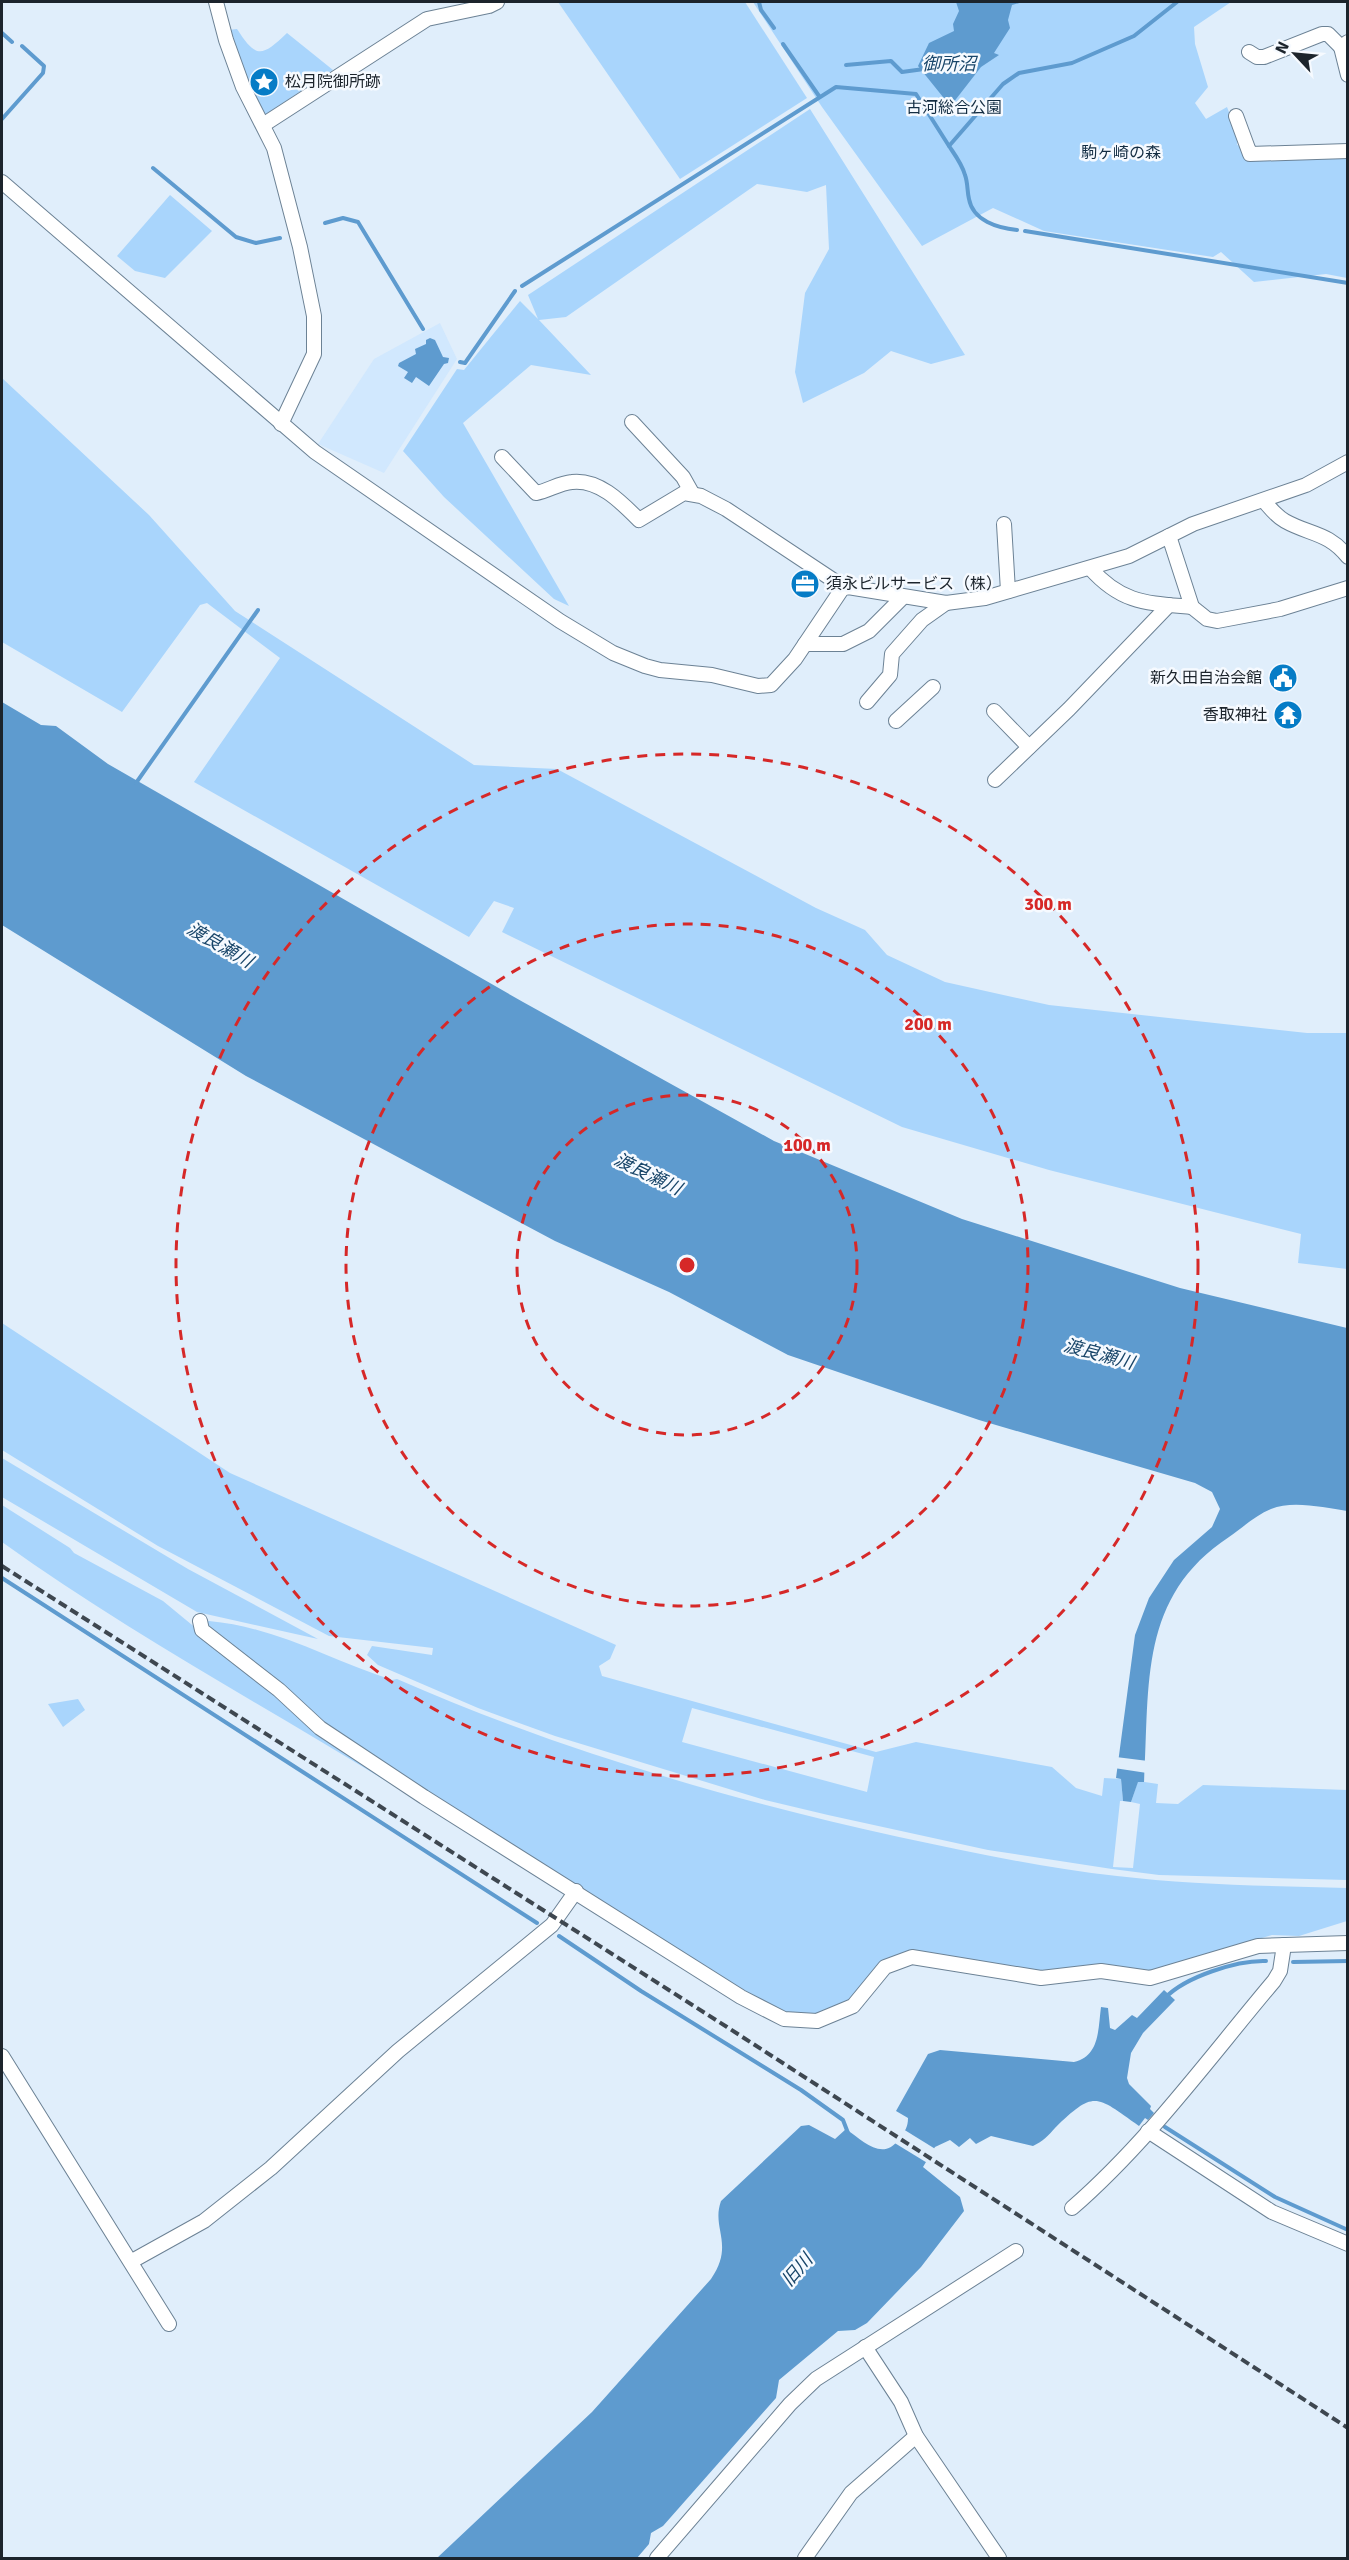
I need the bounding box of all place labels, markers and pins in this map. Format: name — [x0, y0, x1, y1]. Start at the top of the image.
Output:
place icon: 松月院御所跡 — [248, 66, 280, 98]
place label: 松月院御所跡 — [285, 72, 381, 92]
office icon: 須永ビルサービス（株） — [789, 568, 821, 600]
place label: 須永ビルサービス（株） — [826, 574, 1002, 594]
public building icon: 新久田自治会館 — [1267, 662, 1299, 694]
place label: 新久田自治会館 — [1150, 668, 1262, 688]
temple icon: 香取神社 — [1272, 699, 1304, 731]
place label: 香取神社 — [1203, 705, 1267, 725]
centre of rings — [677, 1255, 697, 1275]

